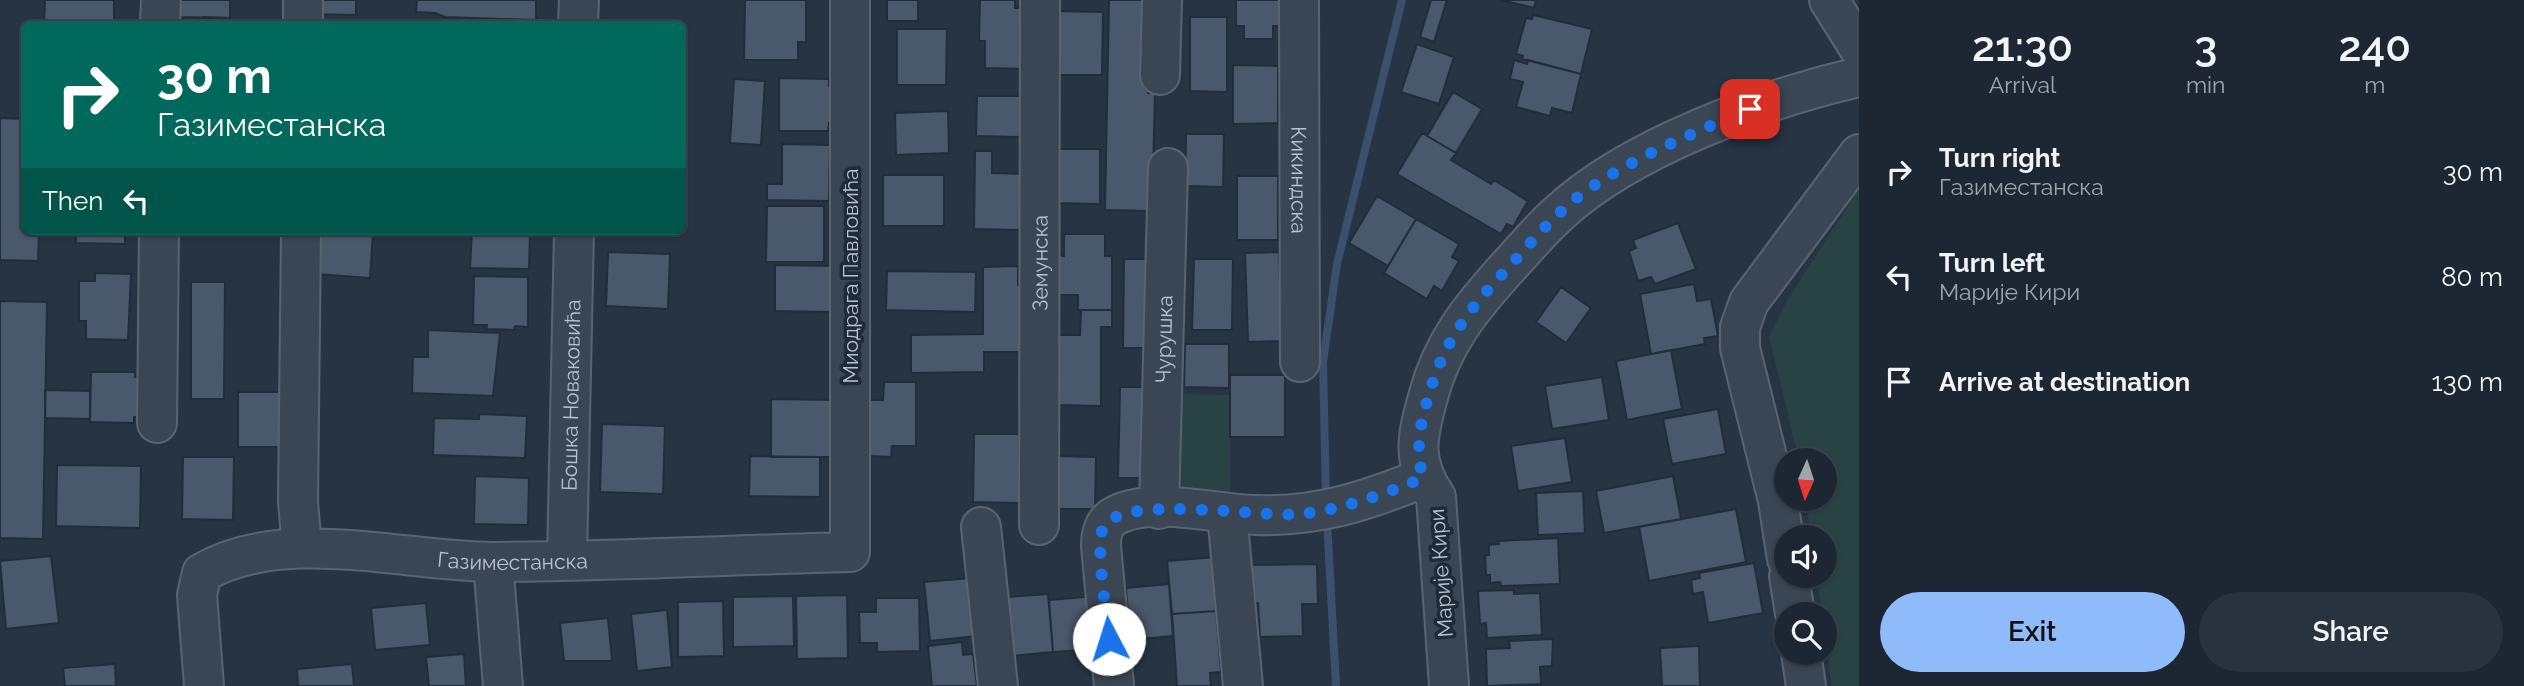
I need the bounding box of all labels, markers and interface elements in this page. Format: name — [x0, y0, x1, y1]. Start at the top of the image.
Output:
text: 21:30 — [1972, 22, 2073, 71]
text: 3 — [2194, 22, 2217, 71]
text: 240 — [2338, 22, 2411, 71]
text: 30 m — [157, 47, 272, 104]
icon: right — [42, 49, 133, 140]
text: Arrival — [1989, 71, 2056, 98]
text: min — [2186, 71, 2226, 98]
text: m — [2364, 71, 2385, 98]
pin — [1720, 79, 1780, 139]
icon: arrive — [1731, 90, 1769, 128]
text: Газиместанска — [157, 106, 386, 143]
street label: Кикиндска — [1287, 126, 1312, 234]
text: Turn right — [1939, 143, 2060, 173]
icon: right — [1880, 153, 1918, 191]
text: 30 m — [2443, 157, 2503, 187]
street label: Миодрага Павловића — [838, 169, 863, 383]
text: Газиместанска — [1939, 173, 2104, 200]
icon: left — [117, 182, 155, 220]
text: Then — [42, 186, 103, 216]
street label: Земунска — [1027, 215, 1052, 311]
text: Turn left — [1939, 248, 2045, 278]
icon: left — [1880, 258, 1918, 296]
text: 80 m — [2441, 262, 2503, 292]
text: Марије Кири — [1939, 278, 2080, 305]
street label: Чурушка — [1150, 295, 1177, 383]
street label: Бошка Новаковића — [556, 299, 585, 491]
icon: arrive — [1880, 363, 1918, 401]
text: Arrive at destination — [1939, 367, 2190, 397]
text: 130 m — [2432, 367, 2503, 397]
north arrow — [1774, 448, 1838, 511]
map controls — [1774, 448, 1837, 665]
street label: Марије Кири — [1424, 508, 1458, 638]
button: sound — [1774, 525, 1837, 588]
street label: Газиместанска — [436, 546, 588, 575]
button: Exit — [1880, 592, 2185, 672]
button: Share — [2199, 592, 2503, 672]
position arrow — [1072, 602, 1146, 676]
button: search — [1774, 602, 1837, 665]

